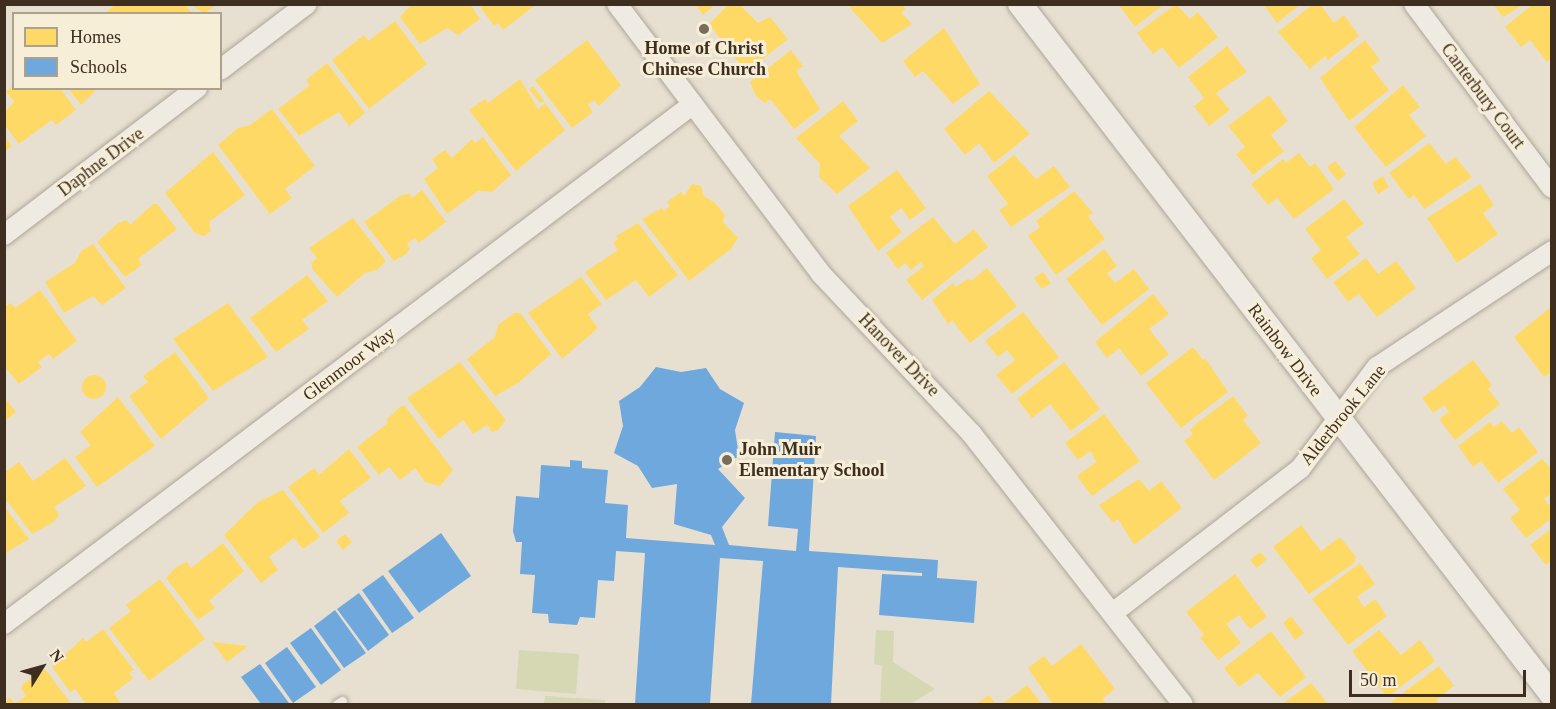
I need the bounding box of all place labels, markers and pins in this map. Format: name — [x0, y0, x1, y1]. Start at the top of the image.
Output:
marker: Home of Christ Chinese Church — [697, 22, 711, 36]
place label: Home of Christ Chinese Church — [642, 38, 766, 80]
place label: John Muir Elementary School — [739, 439, 884, 482]
marker: John Muir Elementary School — [720, 453, 734, 467]

